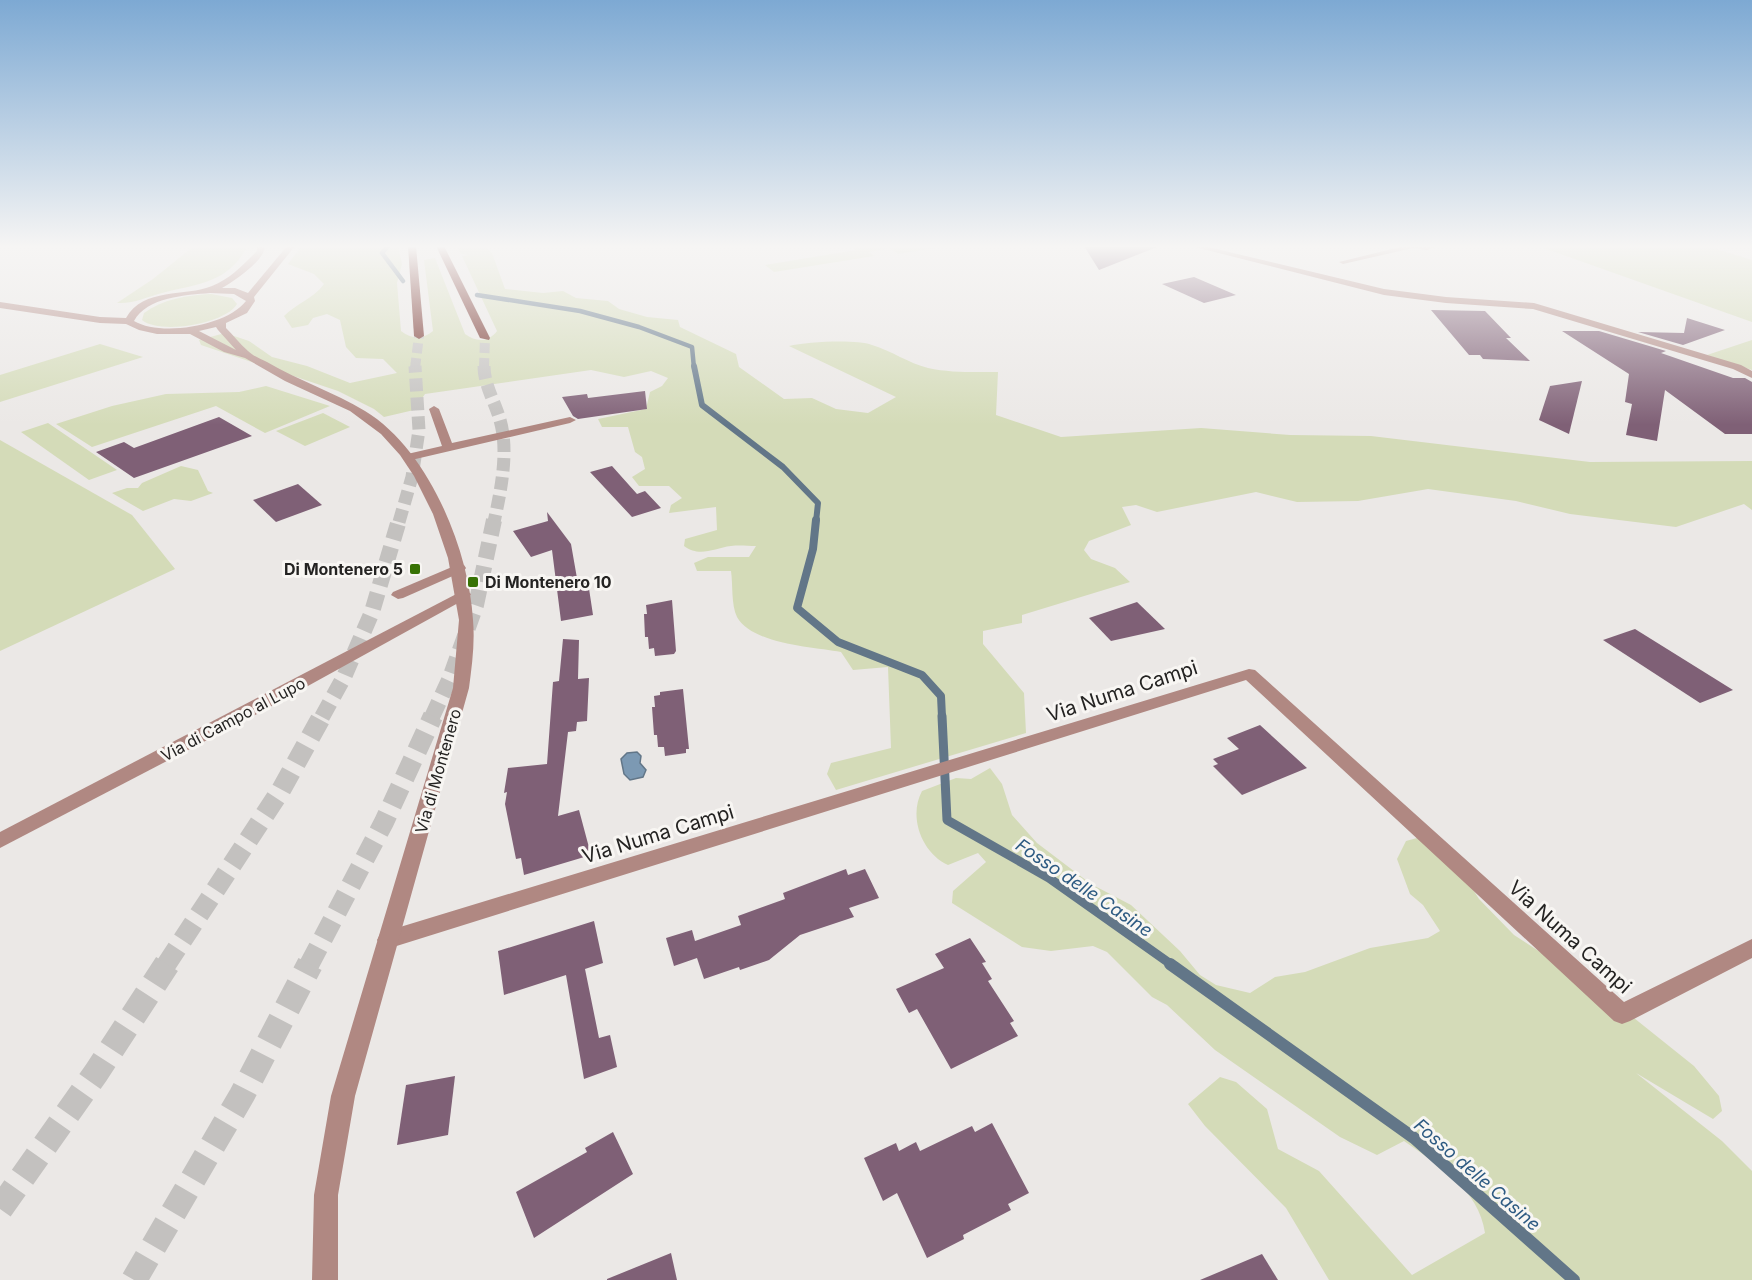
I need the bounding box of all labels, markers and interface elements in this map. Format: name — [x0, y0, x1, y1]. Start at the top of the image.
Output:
place label: Di Montenero 5 — [284, 559, 403, 579]
marker: Di Montenero 5 — [408, 562, 422, 576]
place label: Di Montenero 10 — [485, 572, 612, 592]
marker: Di Montenero 10 — [466, 575, 480, 589]
street label: Via Numa Campi — [1044, 655, 1200, 727]
street label: Via di Campo al Lupo — [157, 673, 309, 765]
street label: Via di Montenero — [411, 706, 465, 836]
street label: Via Numa Campi — [579, 800, 737, 868]
water label: Fosso delle Casine — [1012, 834, 1157, 941]
street label: Via Numa Campi — [1504, 875, 1636, 999]
water label: Fosso delle Casine — [1410, 1114, 1545, 1235]

